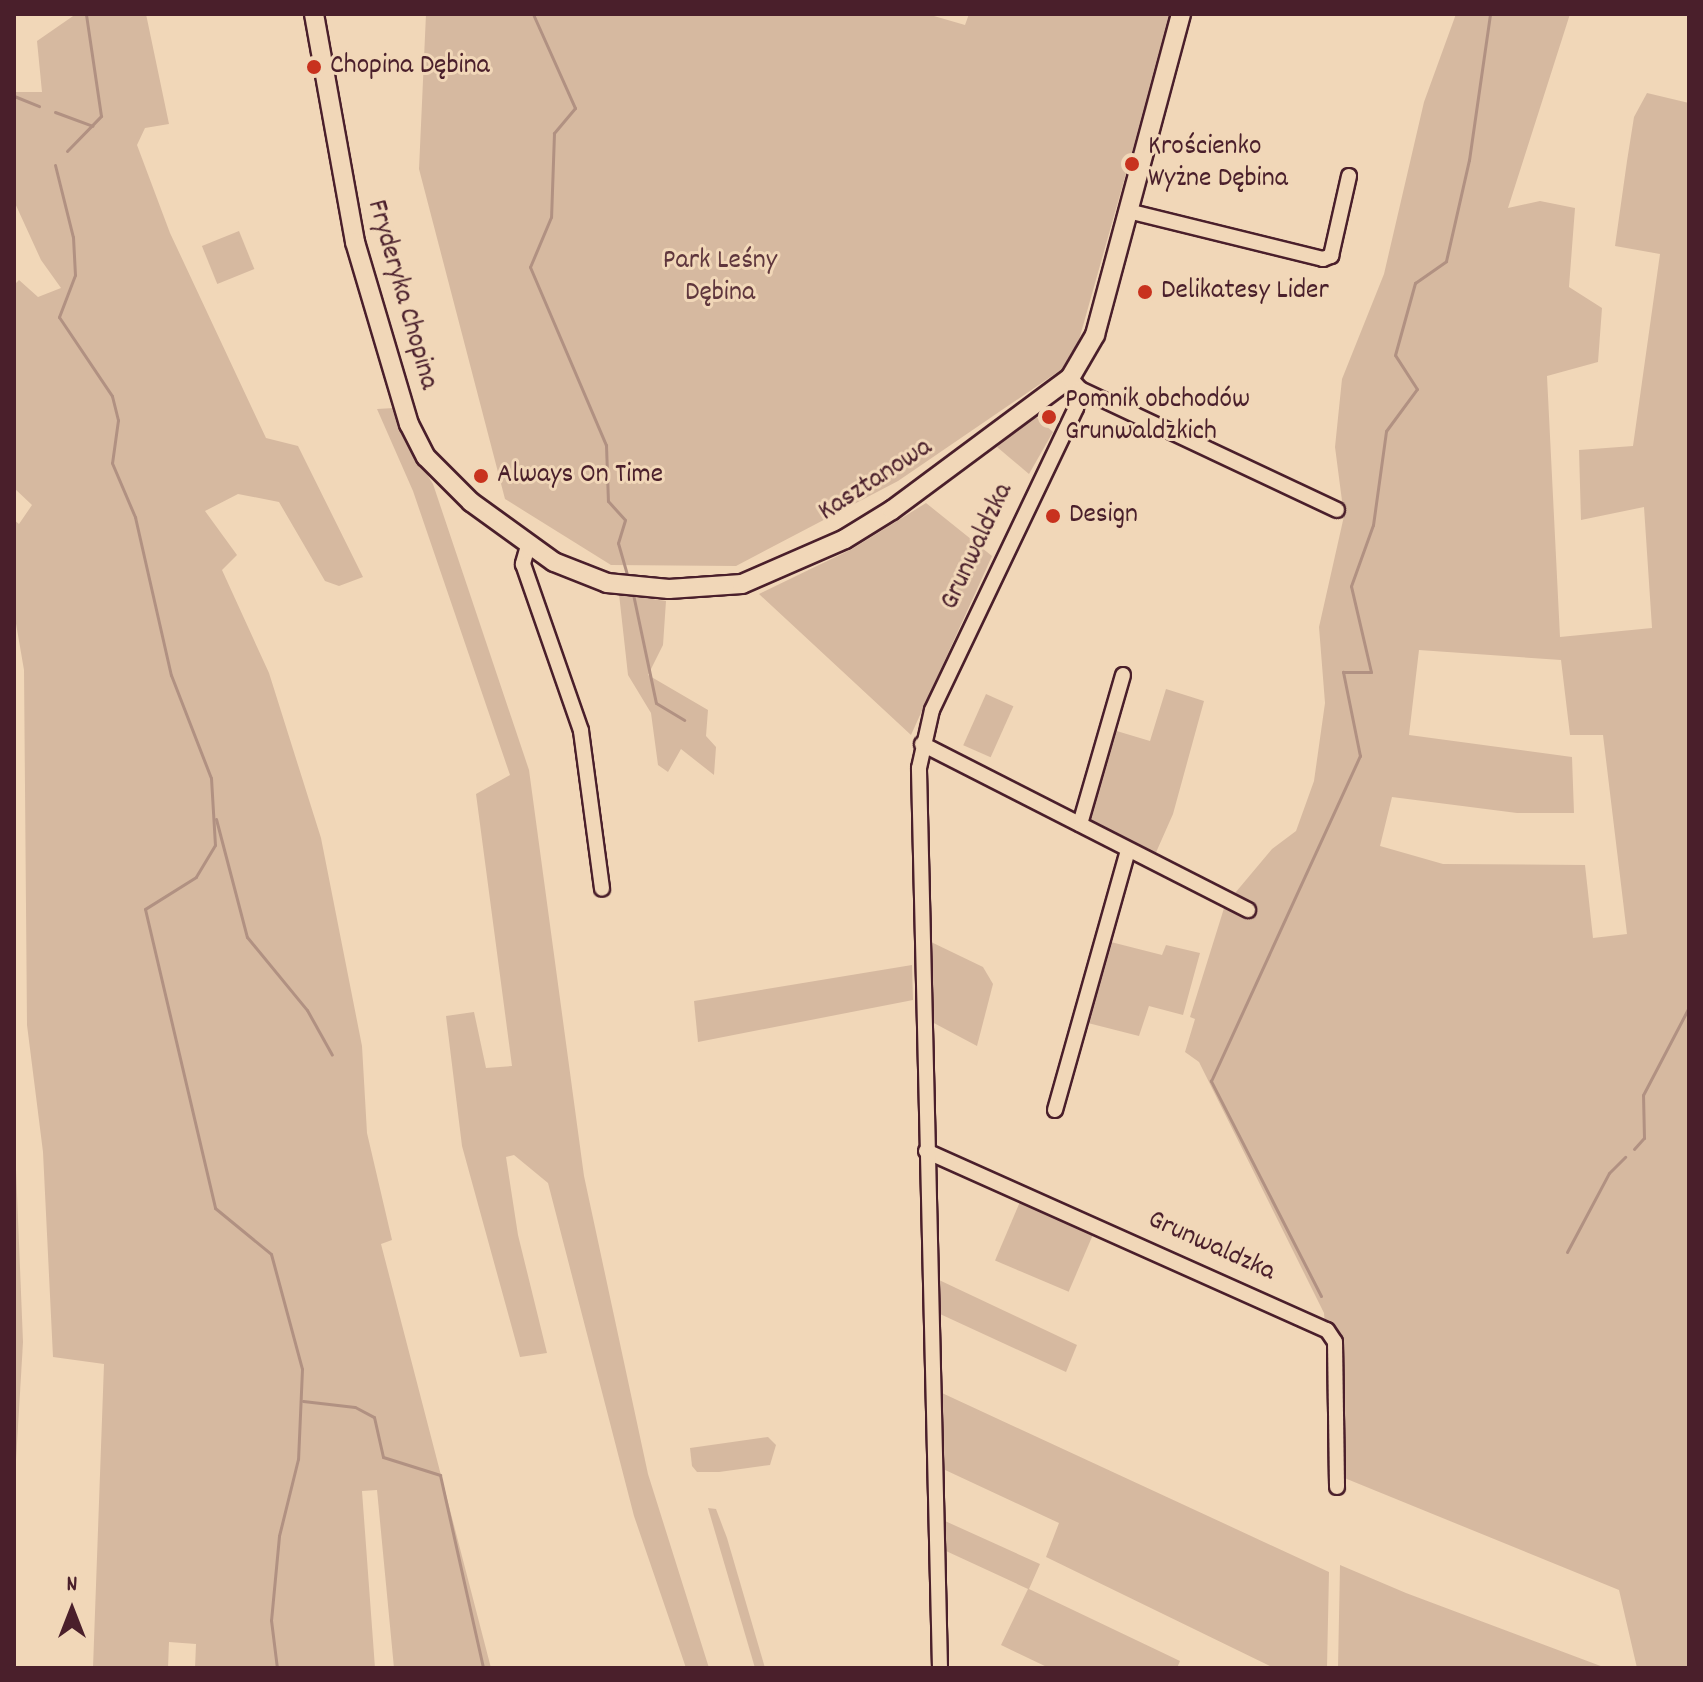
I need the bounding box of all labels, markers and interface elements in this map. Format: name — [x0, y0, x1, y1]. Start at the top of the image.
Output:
place label: Chopina Dębina — [330, 50, 490, 84]
marker: Chopina Dębina — [305, 58, 323, 76]
place label: Krościenko Wyżne Dębina — [1148, 131, 1288, 197]
marker: Krościenko Wyżne Dębina — [1123, 155, 1141, 173]
street label: Fryderyka Chopina — [358, 196, 444, 394]
park label: Park Leśny Dębina — [663, 245, 777, 311]
place label: Delikatesy Lider — [1161, 275, 1329, 309]
marker: Delikatesy Lider — [1136, 283, 1154, 301]
place label: Pomnik obchodów Grunwaldzkich — [1065, 384, 1250, 450]
marker: Pomnik obchodów Grunwaldzkich — [1040, 408, 1058, 426]
street label: Kasztanowa — [813, 432, 939, 530]
place label: Always On Time — [497, 459, 663, 493]
marker: Always On Time — [472, 467, 490, 485]
street label: Grunwaldzka — [934, 478, 1022, 616]
place label: Design — [1069, 499, 1138, 533]
marker: Design — [1044, 507, 1062, 525]
street label: Grunwaldzka — [1142, 1204, 1280, 1290]
north arrow — [32, 1570, 112, 1650]
text: N — [67, 1570, 77, 1601]

